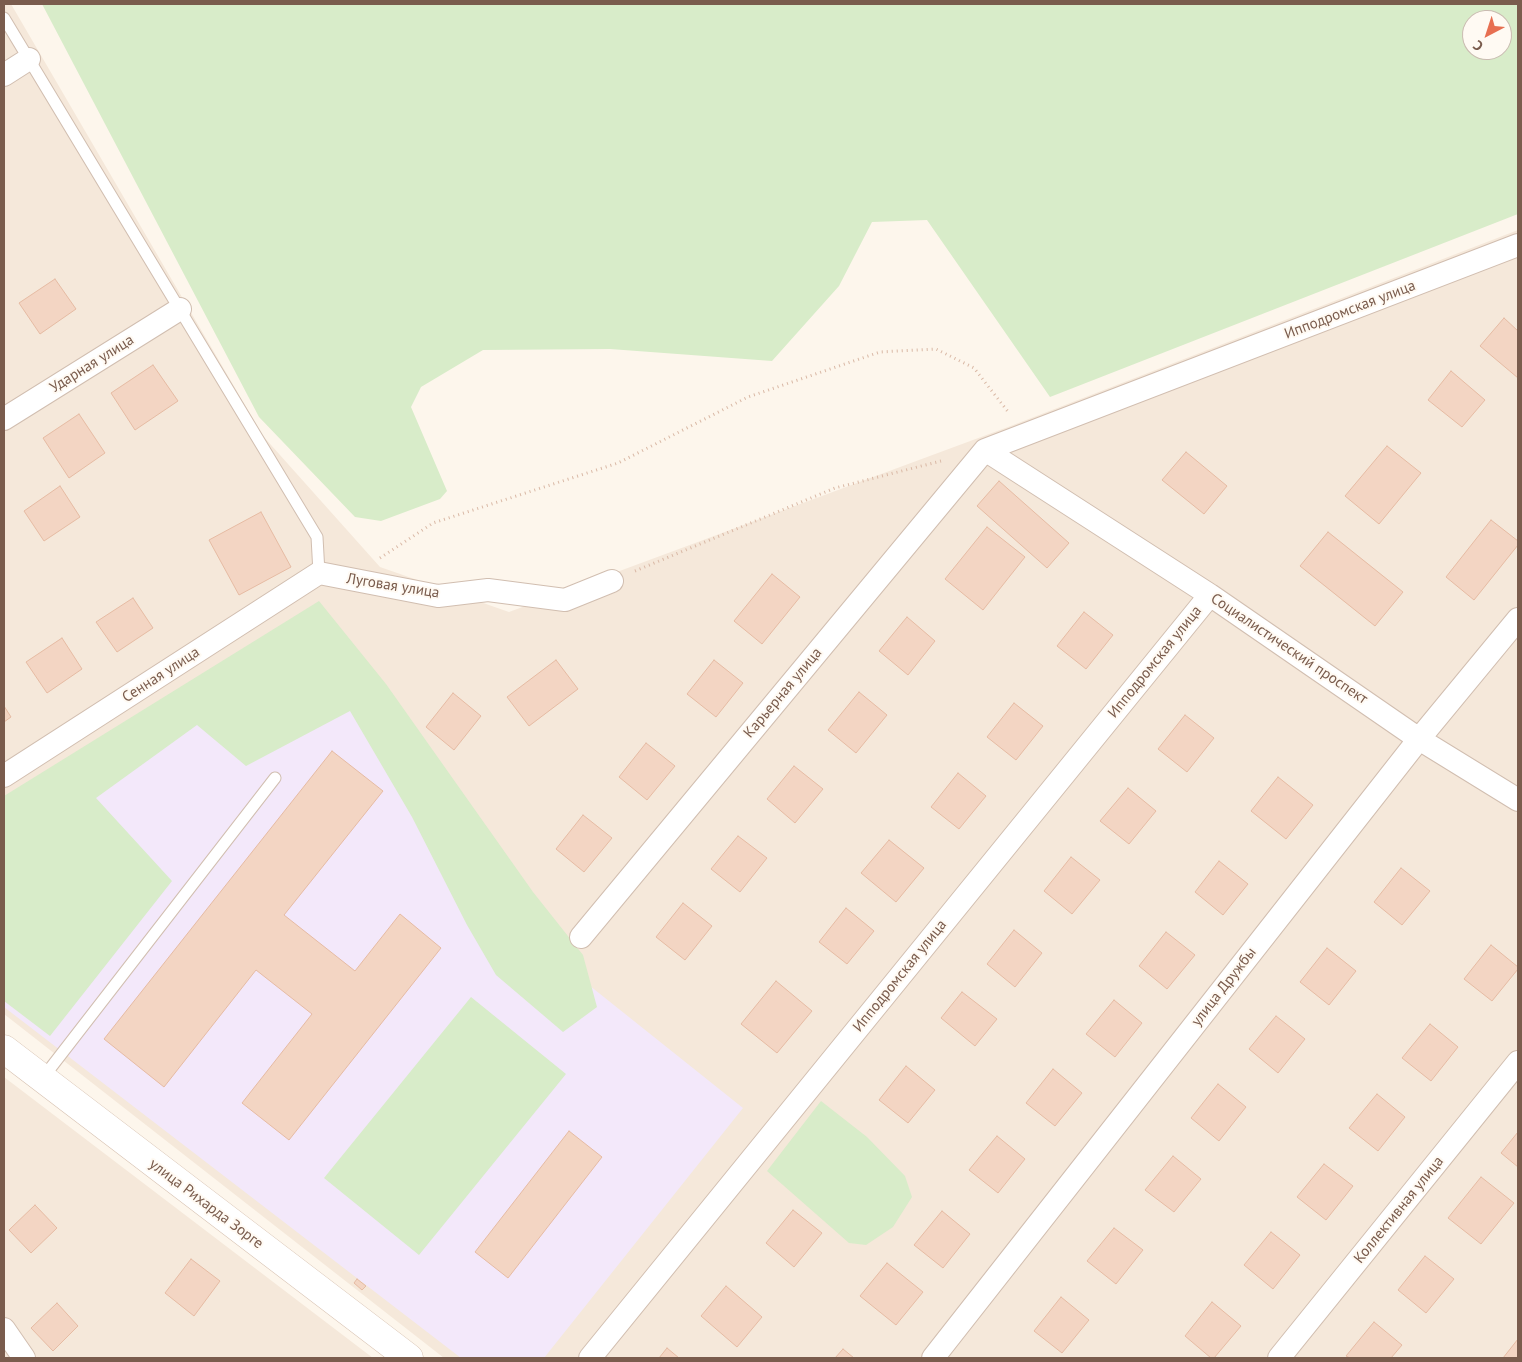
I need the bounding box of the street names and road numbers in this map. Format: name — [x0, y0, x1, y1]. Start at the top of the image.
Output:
street label: Ипподромская улица — [1282, 277, 1418, 343]
street label: Ударная улица — [47, 331, 137, 397]
street label: Луговая улица — [345, 570, 441, 602]
street label: Социалистический проспект — [1207, 590, 1371, 708]
street label: Ипподромская улица — [1104, 602, 1206, 722]
street label: Сенная улица — [119, 643, 203, 707]
street label: Карьерная улица — [740, 644, 826, 742]
street label: Ипподромская улица — [849, 916, 951, 1036]
street label: улица Дружбы — [1188, 944, 1260, 1030]
street label: Коллективная улица — [1350, 1153, 1448, 1267]
street label: улица Рихарда Зорге — [145, 1155, 267, 1253]

